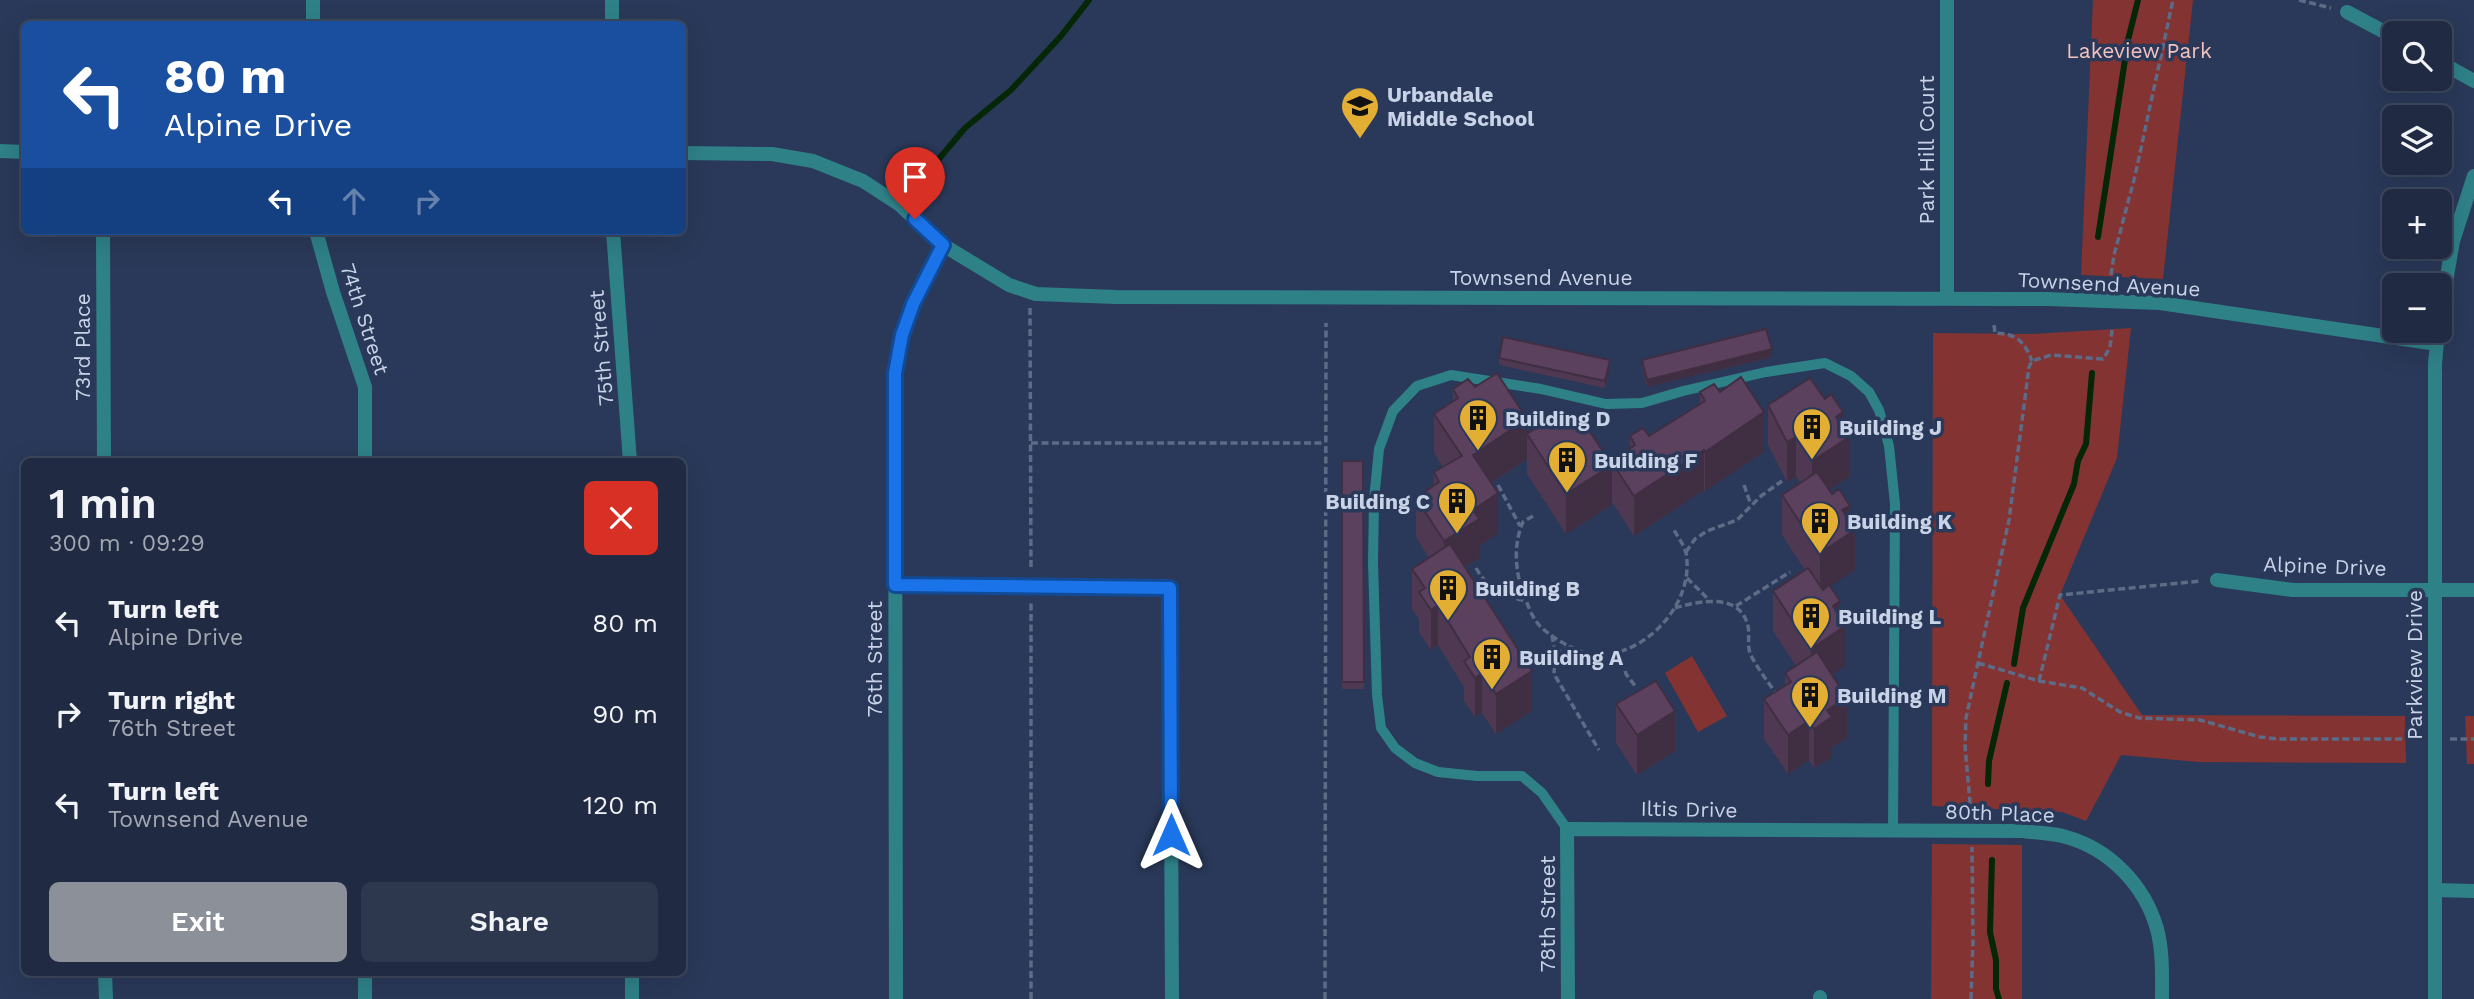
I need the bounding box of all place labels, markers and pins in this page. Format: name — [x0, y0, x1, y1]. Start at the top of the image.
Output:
place label: Urbandale Middle School — [1387, 82, 1534, 131]
school or university icon: Urbandale Middle School — [1339, 85, 1381, 140]
pin — [885, 147, 945, 219]
building icon: Building D — [1457, 397, 1499, 452]
place label: Building D — [1505, 406, 1610, 431]
building icon: Building J — [1791, 406, 1833, 461]
place label: Building J — [1839, 415, 1942, 440]
building icon: Building F — [1546, 439, 1588, 494]
place label: Building F — [1594, 448, 1697, 473]
building icon: Building C — [1436, 480, 1478, 535]
place label: Building C — [1325, 489, 1430, 514]
building icon: Building K — [1799, 500, 1841, 555]
place label: Building K — [1847, 509, 1952, 534]
building icon: Building B — [1427, 567, 1469, 622]
place label: Building B — [1475, 576, 1580, 601]
building icon: Building L — [1790, 595, 1832, 650]
place label: Building L — [1838, 604, 1941, 629]
building icon: Building A — [1471, 636, 1513, 691]
place label: Building A — [1519, 645, 1624, 670]
building icon: Building M — [1789, 674, 1831, 729]
place label: Building M — [1837, 683, 1947, 708]

